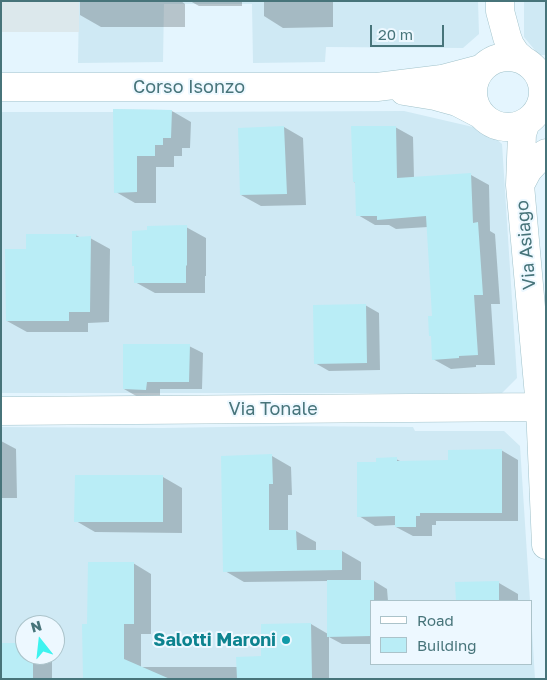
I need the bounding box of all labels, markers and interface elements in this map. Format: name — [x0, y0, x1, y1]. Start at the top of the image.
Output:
scale bar — [372, 15, 446, 47]
text: 20 m — [378, 25, 413, 43]
street label: Corso Isonzo — [133, 76, 245, 98]
street label: Via Asiago — [511, 199, 541, 291]
street label: Via Tonale — [228, 398, 318, 420]
legend — [370, 600, 532, 665]
text: Road — [417, 611, 454, 629]
north arrow — [15, 615, 65, 665]
text: N — [29, 616, 43, 636]
place label: Salotti Maroni — [153, 629, 276, 651]
marker: Salotti Maroni — [280, 634, 292, 646]
text: Building — [417, 636, 477, 654]

